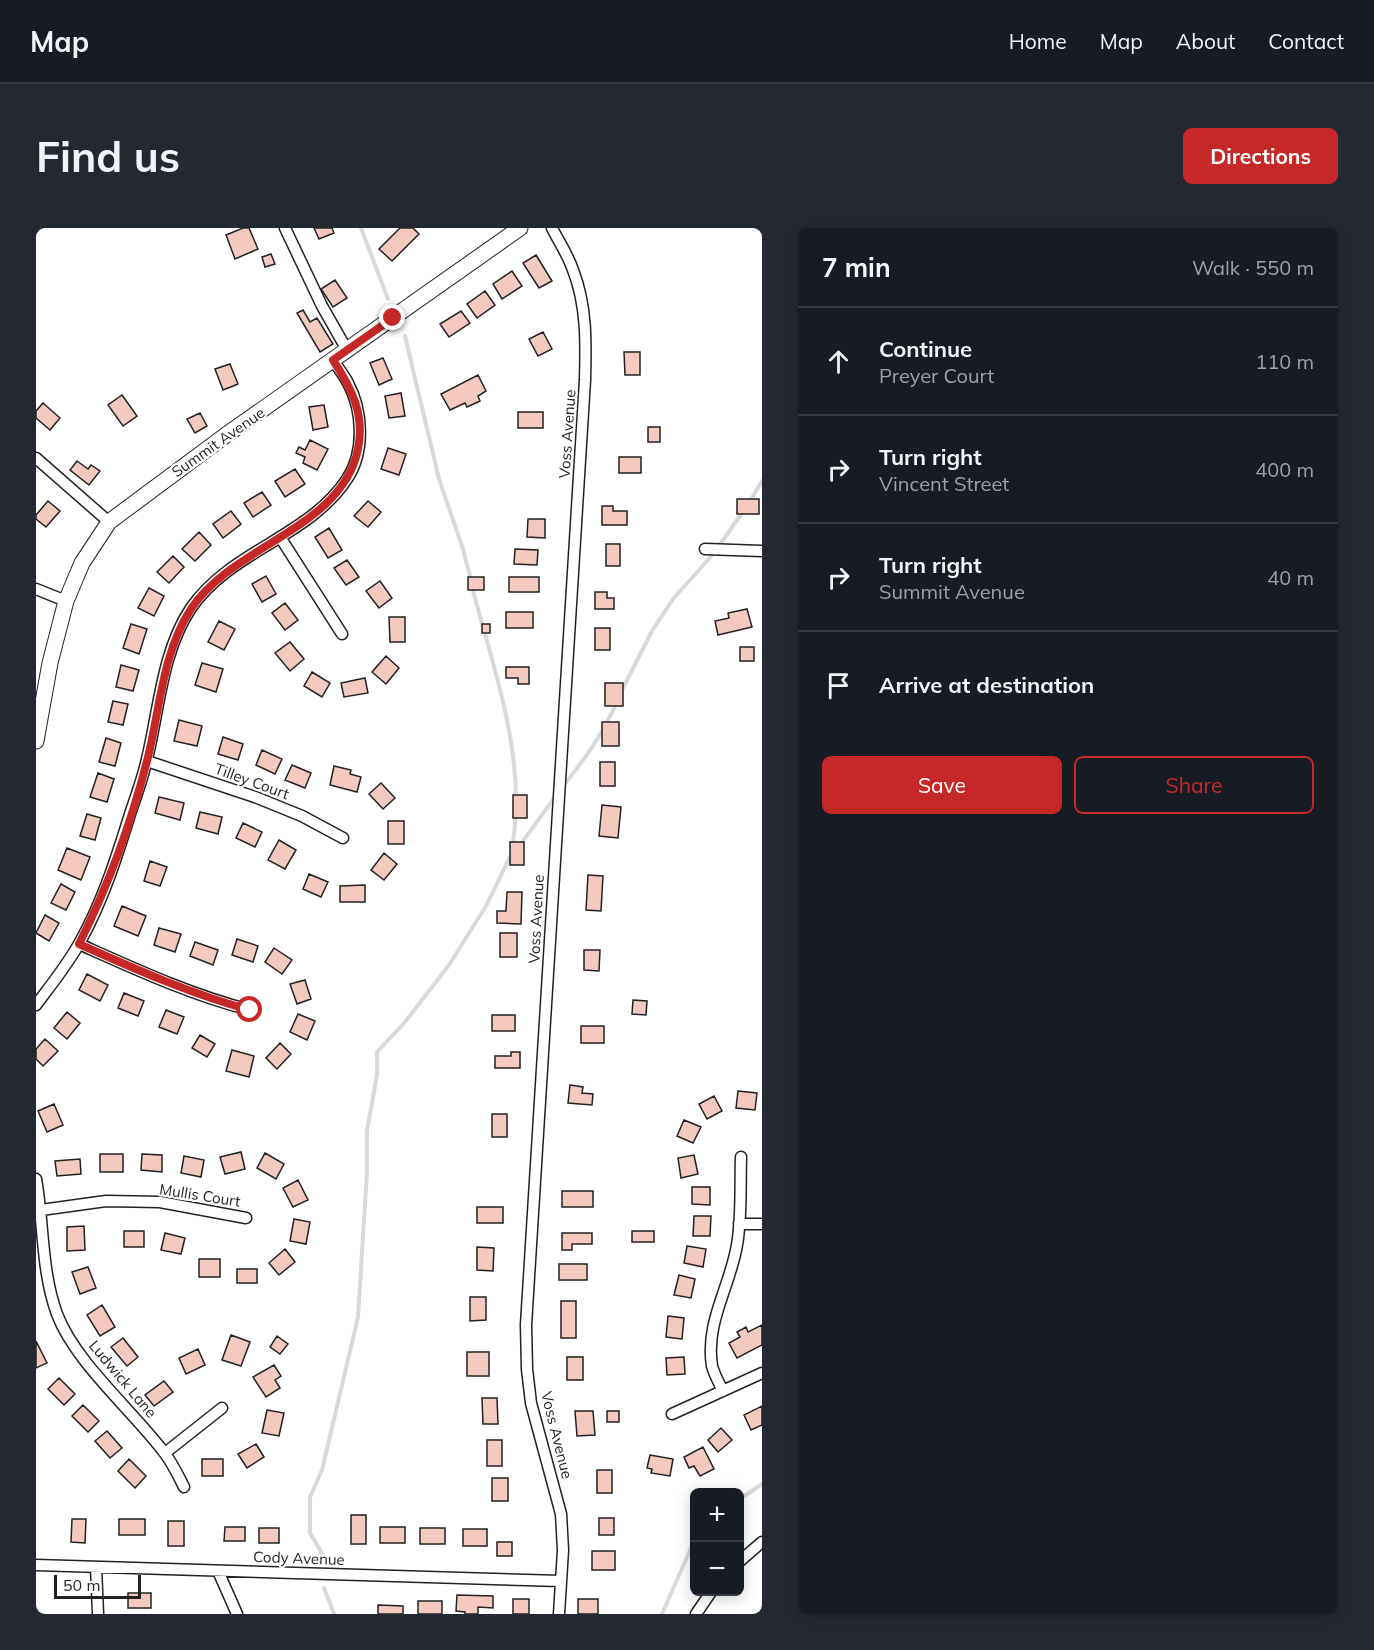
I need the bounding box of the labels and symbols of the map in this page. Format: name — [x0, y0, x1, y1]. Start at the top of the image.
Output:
route end — [379, 304, 405, 330]
street label: Voss Avenue — [554, 389, 580, 479]
street label: Summit Avenue — [168, 403, 268, 481]
street label: Tilley Court — [212, 759, 292, 803]
street label: Voss Avenue — [524, 874, 548, 964]
route start — [236, 996, 262, 1022]
street label: Mullis Court — [158, 1179, 242, 1211]
street label: Ludwick Lane — [85, 1336, 161, 1422]
street label: Voss Avenue — [537, 1389, 577, 1481]
street label: Cody Avenue — [253, 1547, 345, 1569]
scale bar — [54, 1572, 141, 1600]

